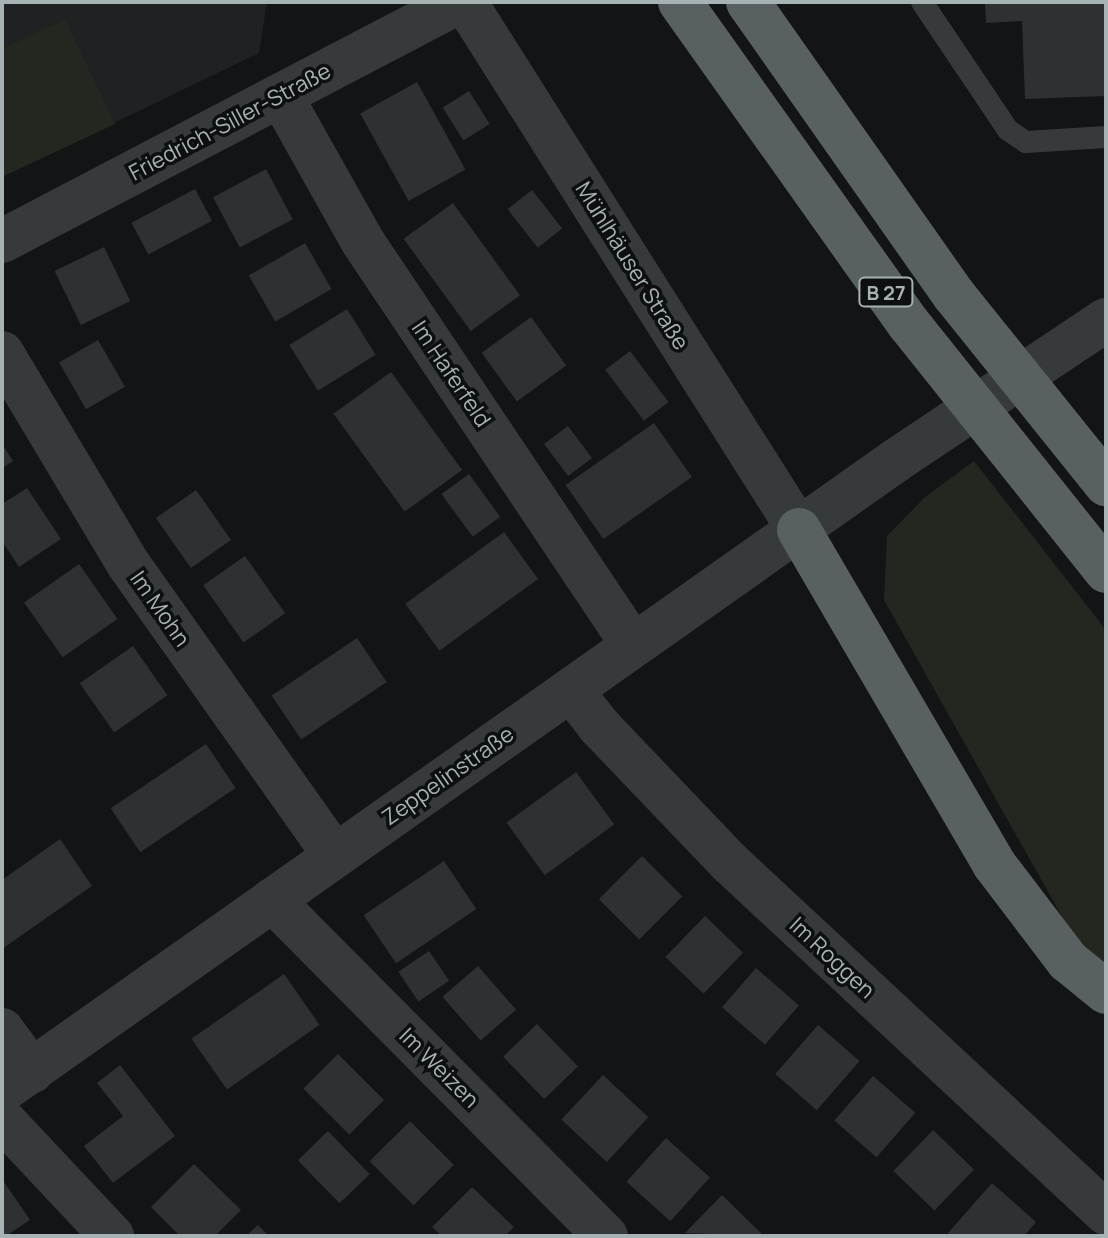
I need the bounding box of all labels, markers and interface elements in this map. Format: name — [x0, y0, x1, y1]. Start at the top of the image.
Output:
street label: Friedrich-Siller-Straße — [125, 58, 335, 186]
street label: Mühlhäuser Straße — [570, 177, 694, 355]
road number: B 27 — [858, 276, 914, 308]
street label: Im Haferfeld — [406, 316, 496, 432]
street label: Im Mohn — [125, 566, 195, 652]
street label: Zeppelinstraße — [377, 721, 519, 831]
street label: Im Roggen — [784, 912, 880, 1004]
street label: Im Weizen — [394, 1023, 484, 1113]

